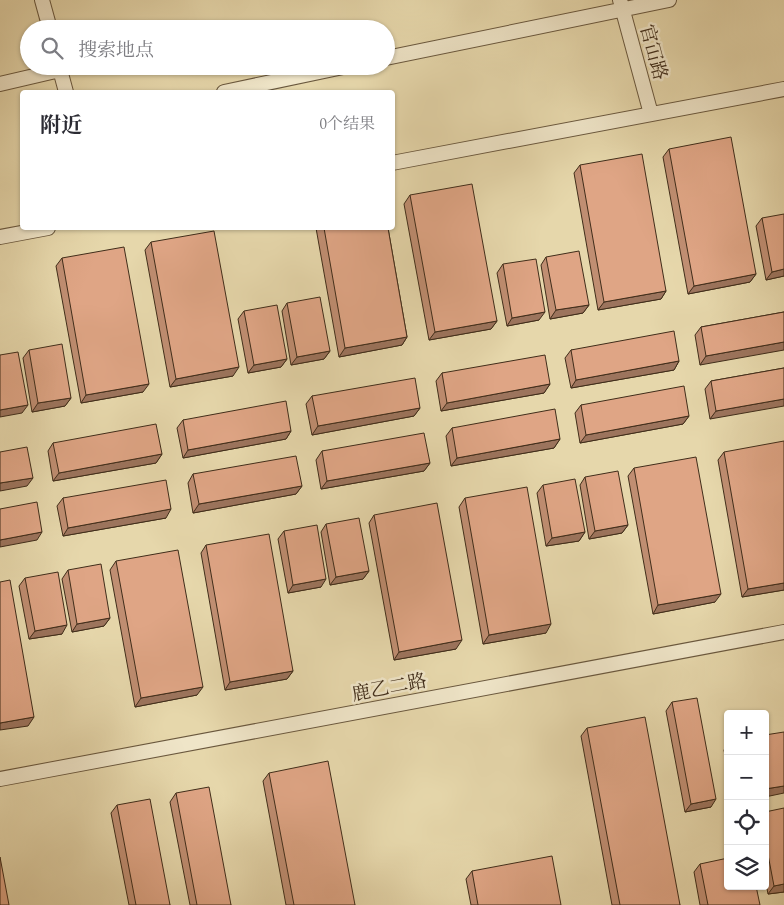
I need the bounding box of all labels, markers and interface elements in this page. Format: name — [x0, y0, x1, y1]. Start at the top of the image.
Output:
search box — [20, 20, 395, 75]
street label: 官冚路 — [635, 21, 673, 83]
icon: search — [38, 34, 66, 62]
text: 搜索地点 — [78, 37, 154, 62]
text: 附近 — [40, 111, 82, 138]
text: 0个结果 — [319, 113, 375, 134]
street label: 鹿乙二路 — [349, 667, 429, 707]
map controls — [724, 710, 769, 890]
button: + — [724, 710, 769, 755]
button: − — [724, 755, 769, 800]
button: locate — [724, 800, 769, 845]
button: layers — [724, 845, 769, 890]

